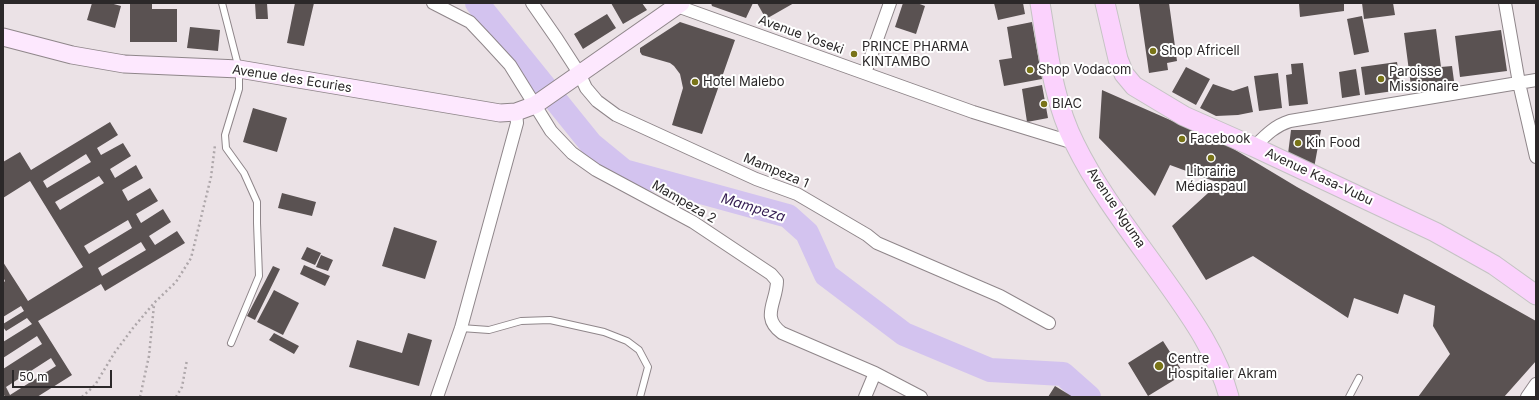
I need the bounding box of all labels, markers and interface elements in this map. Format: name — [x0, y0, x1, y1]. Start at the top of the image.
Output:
street label: Avenue Yoseki — [756, 12, 846, 58]
place label: PRINCE PHARMA KINTAMBO — [862, 39, 969, 70]
place label: Shop Africell — [1161, 43, 1240, 59]
marker: Shop Africell — [1148, 46, 1158, 56]
marker: PRINCE PHARMA KINTAMBO — [849, 49, 859, 59]
street label: Avenue des Ecuries — [231, 62, 353, 96]
place label: Shop Vodacom — [1038, 62, 1131, 78]
place label: Paroisse Missionaire — [1389, 64, 1459, 95]
marker: Shop Vodacom — [1025, 65, 1035, 75]
place label: Hotel Malebo — [703, 74, 784, 90]
marker: Paroisse Missionaire — [1376, 74, 1386, 84]
marker: Hotel Malebo — [690, 77, 700, 87]
place label: BIAC — [1052, 96, 1082, 112]
marker: BIAC — [1039, 99, 1049, 109]
place label: Facebook — [1190, 131, 1250, 147]
marker: Facebook — [1177, 134, 1187, 144]
place label: Kin Food — [1306, 135, 1360, 151]
marker: Kin Food — [1293, 138, 1303, 148]
street label: Avenue Kasa-Vubu — [1263, 145, 1375, 209]
street label: Mampeza 1 — [741, 150, 811, 192]
marker: Librairie Médiaspaul — [1206, 153, 1216, 163]
place label: Librairie Médiaspaul — [1176, 164, 1246, 195]
street label: Avenue Nguma — [1083, 165, 1149, 251]
street label: Mampeza 2 — [649, 177, 719, 227]
water label: Mampeza — [719, 190, 787, 226]
place label: Centre Hospitalier Akram — [1168, 351, 1277, 382]
marker: Centre Hospitalier Akram — [1153, 360, 1165, 372]
scale bar — [14, 362, 114, 388]
text: 50 m — [19, 369, 48, 384]

